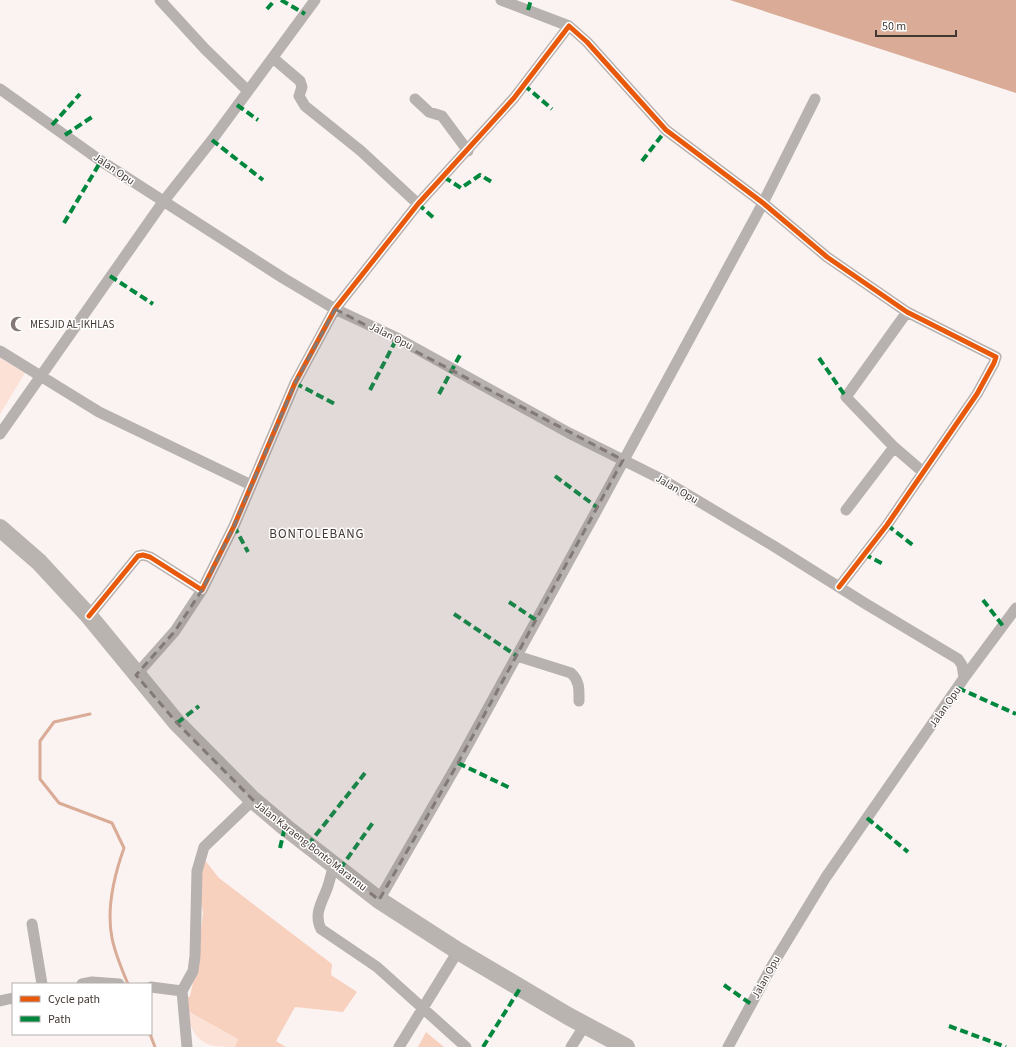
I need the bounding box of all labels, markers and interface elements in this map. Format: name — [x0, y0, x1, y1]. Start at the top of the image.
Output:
scale bar — [876, 12, 956, 38]
text: 50 m — [882, 18, 906, 35]
street label: Jalan Opu — [90, 150, 138, 188]
mosque icon: MESJID AL-IKHLAS — [9, 315, 27, 333]
place label: MESJID AL-IKHLAS — [30, 317, 115, 332]
street label: Jalan Opu — [367, 319, 415, 353]
street label: Jalan Opu — [653, 471, 701, 507]
district label: BONTOLEBANG — [269, 525, 365, 543]
street label: Jalan Opu — [925, 684, 965, 730]
street label: Jalan Karaeng Bonto Marannu — [252, 797, 370, 895]
street label: Jalan Opu — [748, 953, 784, 1001]
legend — [12, 983, 152, 1035]
text: Cycle path — [48, 991, 100, 1008]
text: Path — [48, 1011, 71, 1028]

